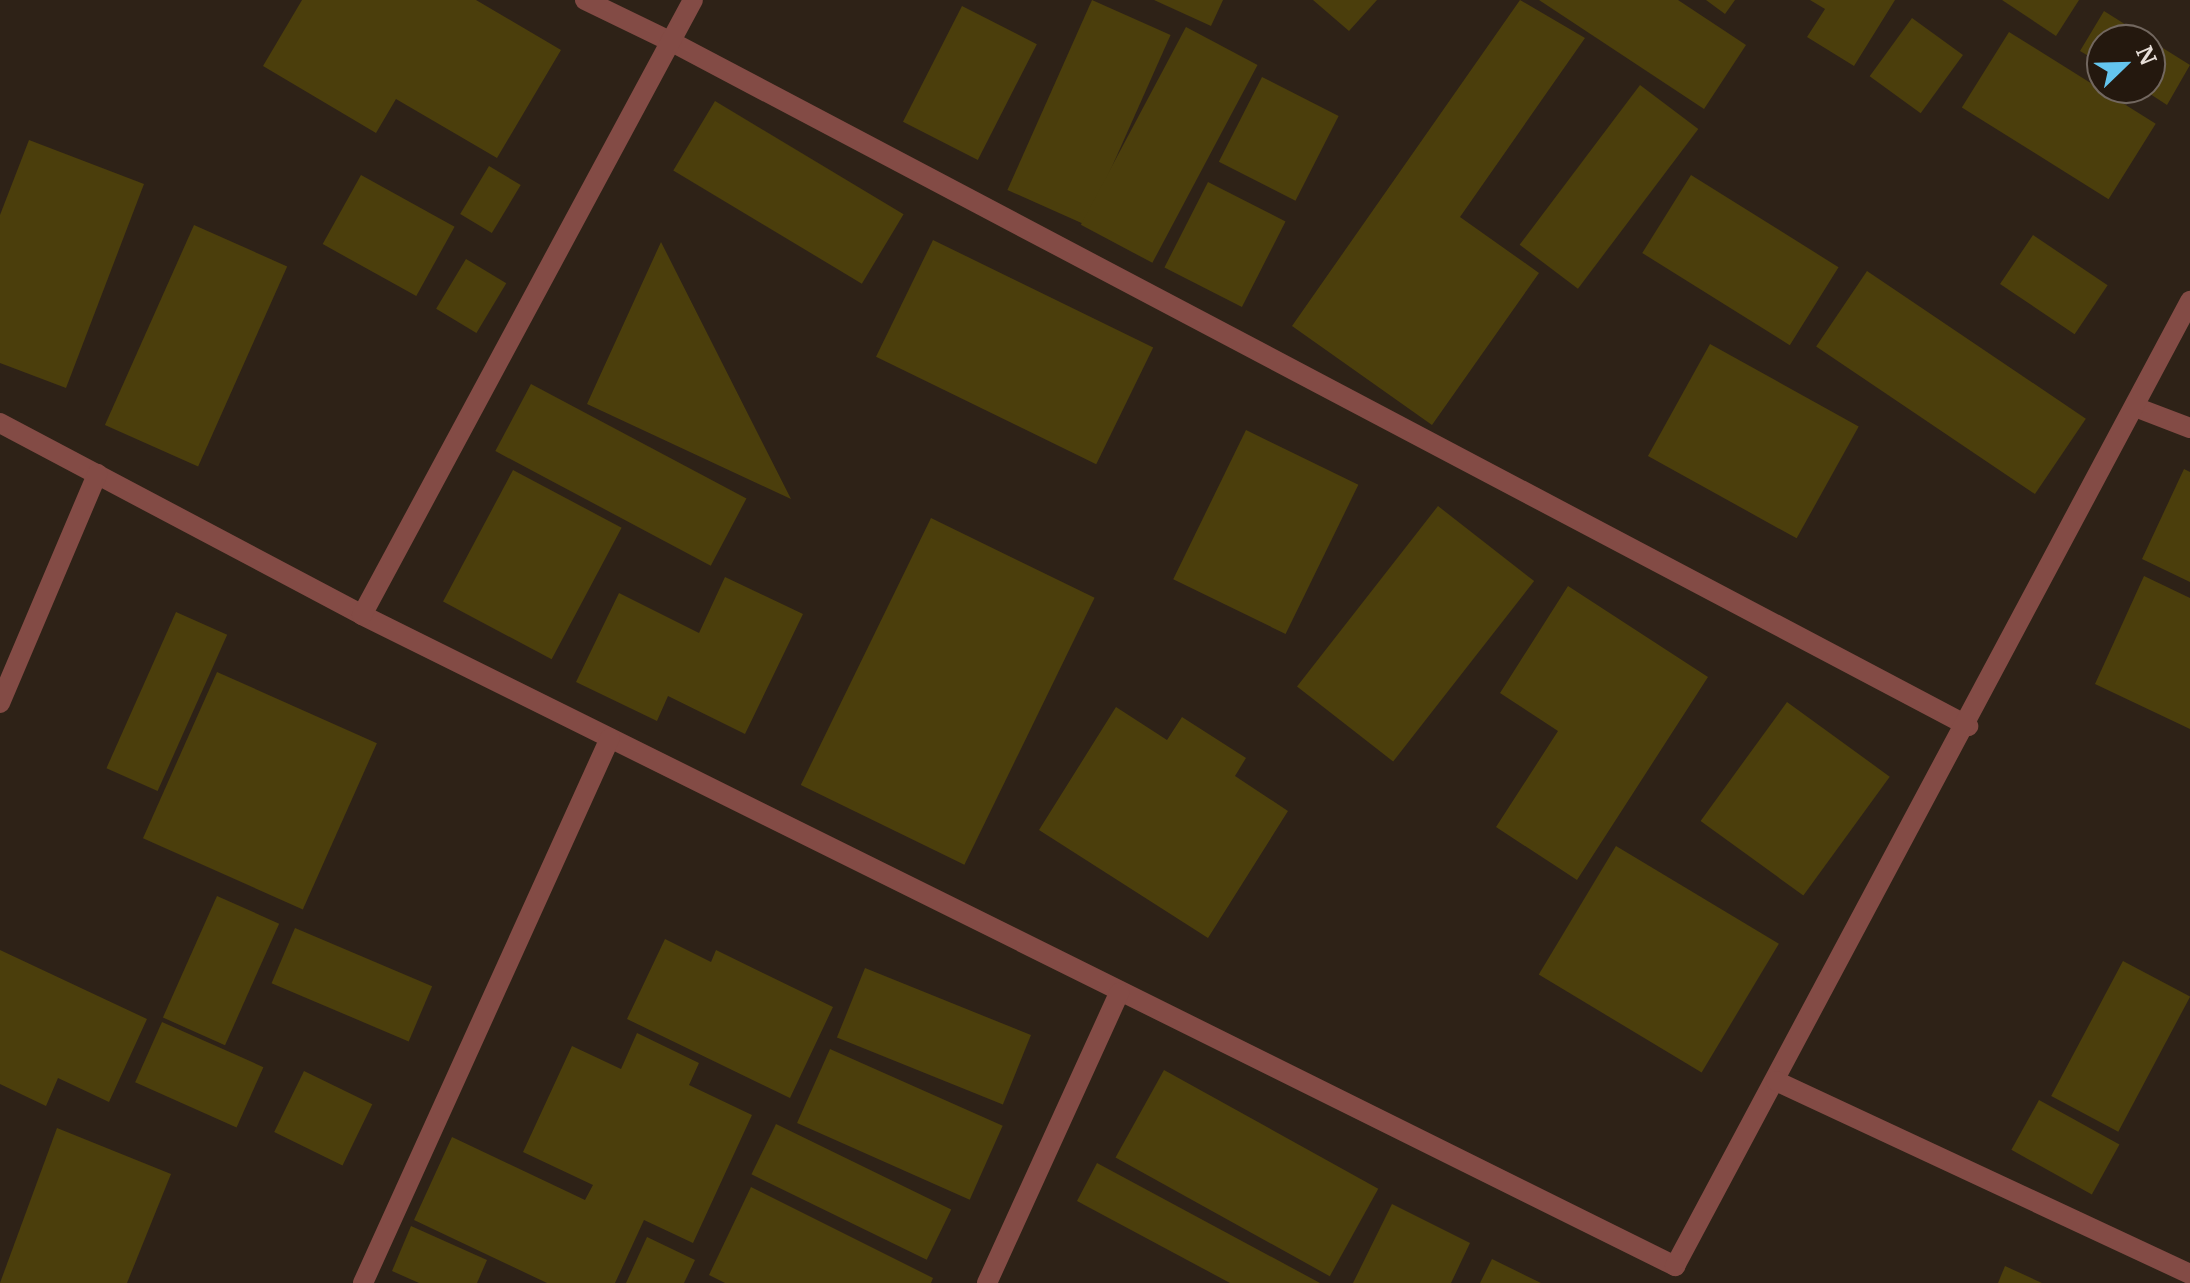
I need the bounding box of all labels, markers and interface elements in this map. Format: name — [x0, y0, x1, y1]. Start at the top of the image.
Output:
north arrow — [2086, 24, 2166, 104]
text: N — [2130, 42, 2163, 69]

